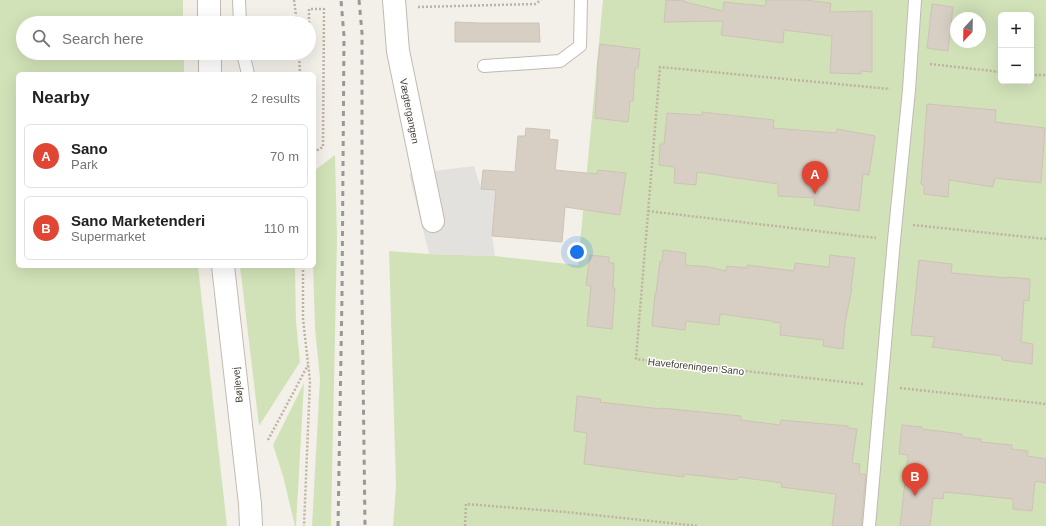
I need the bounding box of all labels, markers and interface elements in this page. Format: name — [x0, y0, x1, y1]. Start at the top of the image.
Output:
north arrow — [950, 12, 986, 48]
map controls — [998, 12, 1034, 84]
button: + — [998, 12, 1034, 48]
search box — [16, 16, 316, 60]
icon: search — [30, 27, 52, 49]
text: Search here — [62, 30, 144, 47]
button: − — [998, 48, 1034, 84]
street label: Vægtergangen — [398, 78, 421, 145]
text: Nearby — [32, 88, 90, 107]
text: 2 results — [251, 91, 300, 106]
text: Sano — [71, 140, 108, 157]
text: A — [41, 149, 51, 164]
text: 70 m — [270, 149, 299, 164]
text: Park — [71, 157, 98, 172]
pin: A — [802, 161, 828, 194]
text: Sano Marketenderi — [71, 212, 205, 229]
text: B — [41, 221, 51, 236]
text: 110 m — [264, 221, 299, 236]
text: Supermarket — [71, 229, 145, 244]
your location — [567, 242, 587, 262]
street label: Haveforeningen Sano — [647, 356, 745, 377]
street label: Bøjlevej — [230, 367, 245, 403]
pin: B — [902, 463, 928, 496]

